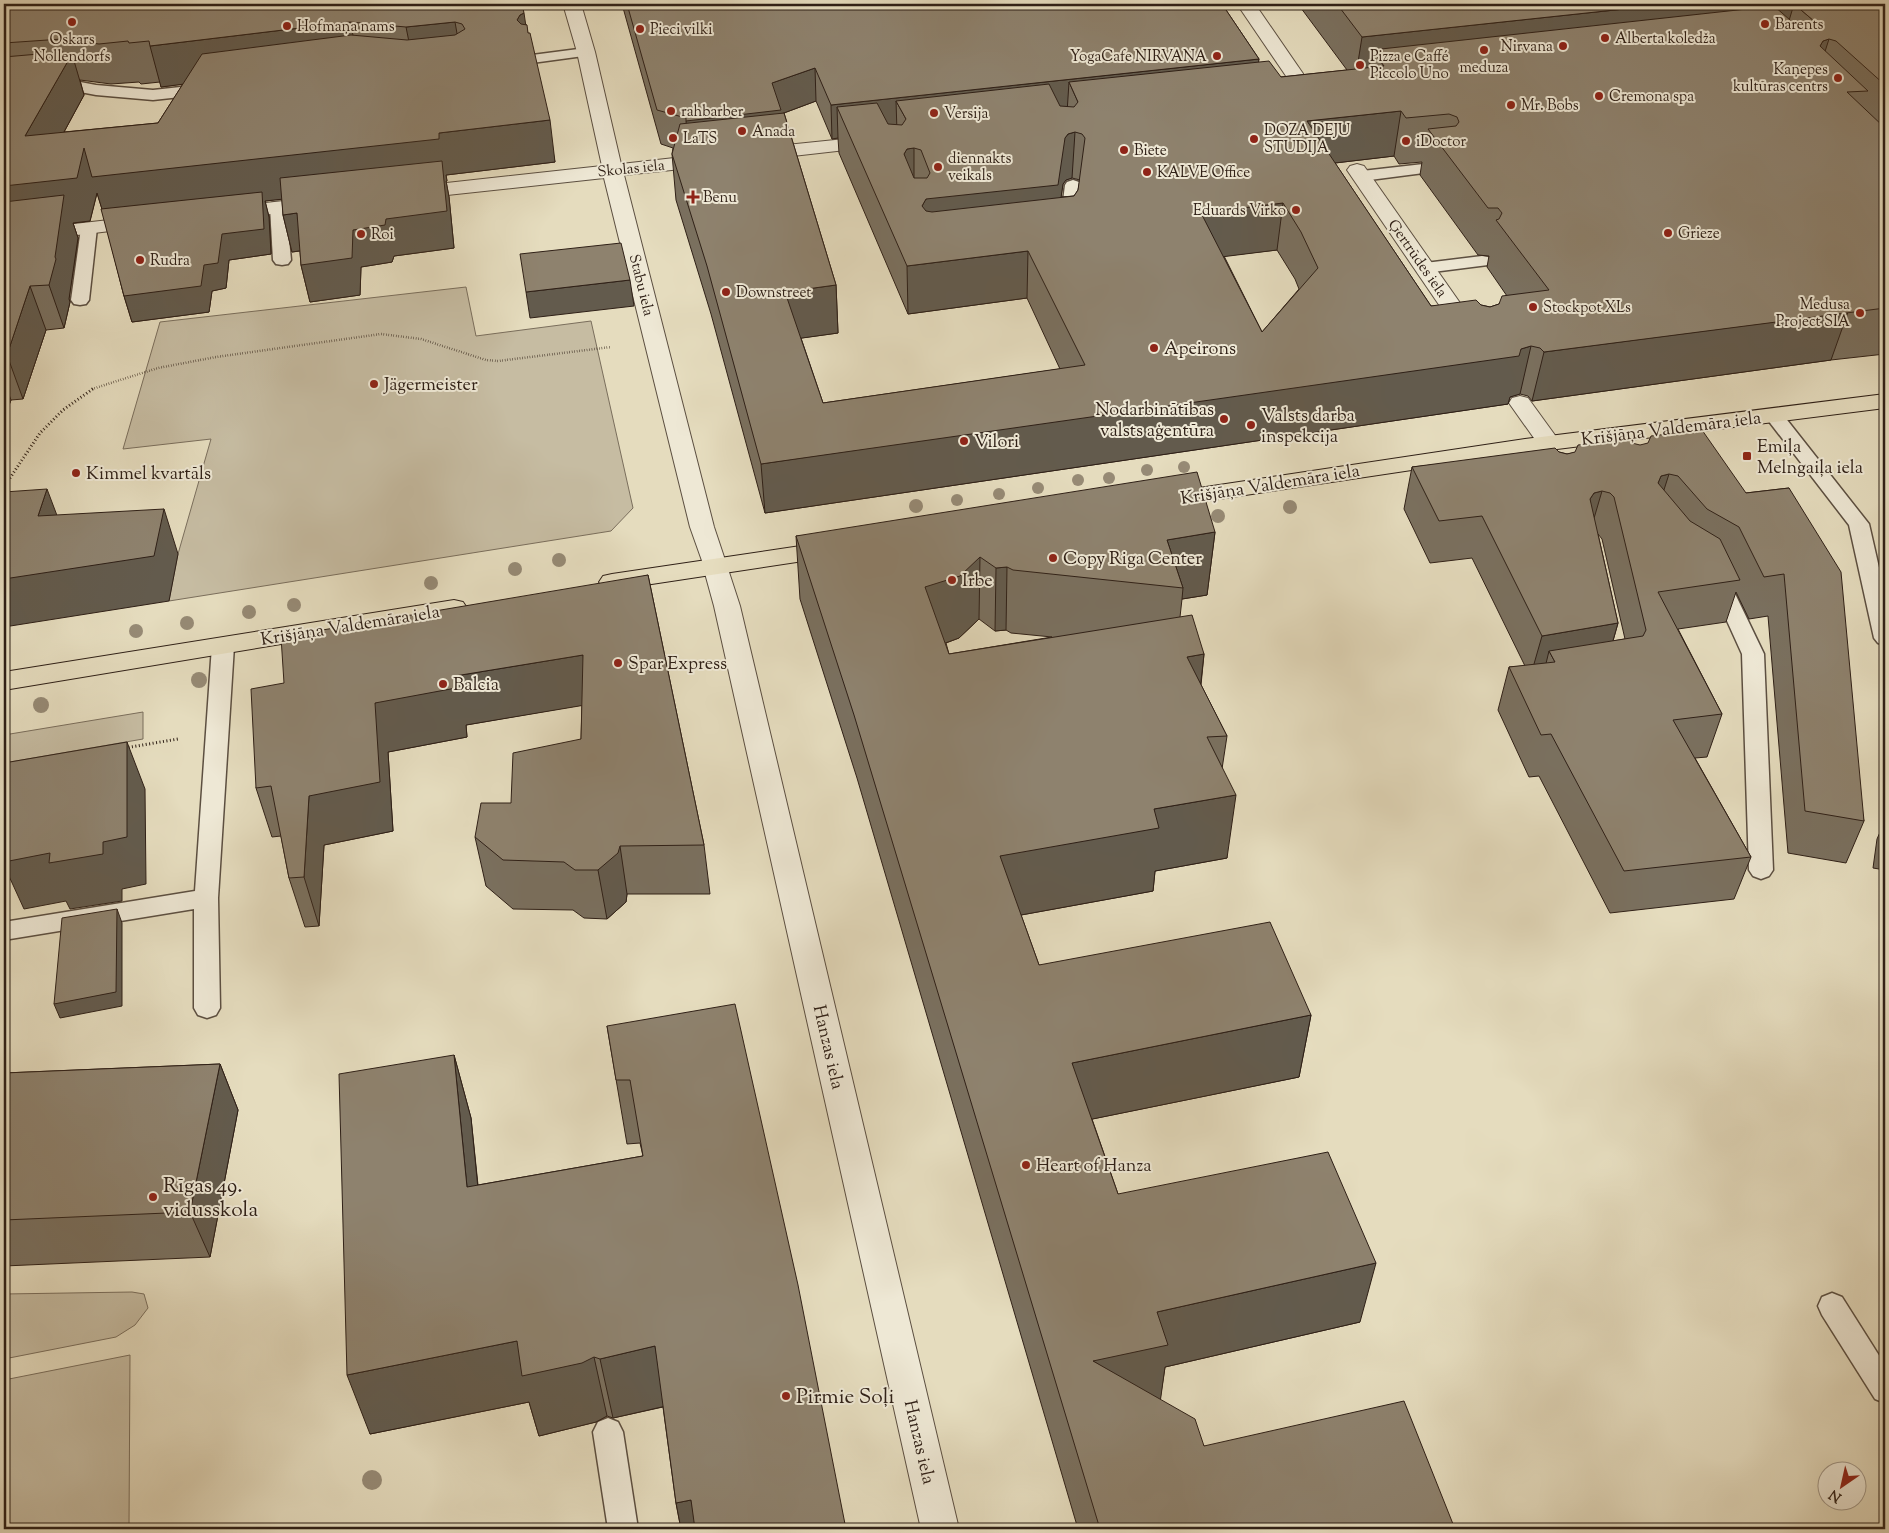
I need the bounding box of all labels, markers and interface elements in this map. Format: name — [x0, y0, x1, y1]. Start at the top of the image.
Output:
place label: Barents — [1775, 15, 1824, 36]
marker: Oskars Nollendorfs — [66, 16, 78, 28]
place label: Hofmaņa nams — [297, 17, 395, 38]
marker: Barents — [1759, 18, 1771, 30]
marker: Hofmaņa nams — [281, 20, 293, 32]
place label: Pieci vilki — [650, 20, 713, 41]
marker: Pieci vilki — [634, 23, 646, 35]
place label: Alberta koledža — [1615, 29, 1716, 50]
place label: Oskars Nollendorfs — [33, 30, 111, 68]
marker: Alberta koledža — [1599, 32, 1611, 44]
place label: Nirvana — [1501, 37, 1553, 58]
marker: Nirvana — [1557, 40, 1569, 52]
marker: meduza — [1478, 44, 1490, 56]
place label: YogaCafe NIRVANA — [1070, 47, 1207, 68]
place label: Pizza e Caffé Piccolo Uno — [1370, 47, 1449, 85]
marker: YogaCafe NIRVANA — [1211, 50, 1223, 62]
place label: meduza — [1460, 58, 1508, 79]
marker: Pizza e Caffé Piccolo Uno — [1354, 59, 1366, 71]
place label: Kaņepes kultūras centrs — [1733, 60, 1828, 98]
marker: Kaņepes kultūras centrs — [1832, 72, 1844, 84]
place label: Cremona spa — [1609, 87, 1694, 108]
marker: Cremona spa — [1593, 90, 1605, 102]
place label: Mr. Bobs — [1521, 96, 1579, 117]
marker: Mr. Bobs — [1505, 99, 1517, 111]
place label: rahbarber — [681, 102, 744, 123]
place label: Versija — [944, 104, 989, 125]
marker: rahbarber — [665, 105, 677, 117]
marker: Versija — [928, 107, 940, 119]
place label: DOZA DEJU STUDIJA — [1264, 121, 1350, 159]
place label: Anada — [752, 122, 795, 143]
marker: Anada — [736, 125, 748, 137]
place label: LaTS — [683, 129, 717, 150]
marker: LaTS — [667, 132, 679, 144]
place label: iDoctor — [1416, 132, 1466, 153]
marker: DOZA DEJU STUDIJA — [1248, 133, 1260, 145]
marker: iDoctor — [1400, 135, 1412, 147]
place label: Biete — [1134, 141, 1167, 162]
marker: Biete — [1118, 144, 1130, 156]
place label: diennakts veikals — [948, 149, 1011, 187]
street label: Skolas iela — [597, 156, 666, 183]
marker: diennakts veikals — [932, 161, 944, 173]
place label: KALVE Office — [1157, 163, 1250, 184]
marker: KALVE Office — [1141, 166, 1153, 178]
place label: Benu — [703, 188, 737, 209]
marker: Benu — [687, 191, 699, 203]
place label: Eduards Virko — [1193, 201, 1286, 222]
marker: Eduards Virko — [1290, 204, 1302, 216]
street label: Ģertrūdes iela — [1382, 216, 1451, 302]
place label: Grieze — [1678, 224, 1720, 245]
place label: Roi — [371, 225, 394, 246]
marker: Grieze — [1662, 227, 1674, 239]
marker: Roi — [355, 228, 367, 240]
place label: Rudra — [150, 251, 190, 272]
street label: Stabu iela — [623, 252, 658, 319]
marker: Rudra — [134, 254, 146, 266]
place label: Downstreet — [736, 283, 811, 304]
marker: Downstreet — [720, 286, 732, 298]
place label: Medusa Project SIA — [1776, 295, 1850, 333]
place label: Stockpot XLs — [1543, 298, 1631, 319]
marker: Stockpot XLs — [1527, 301, 1539, 313]
marker: Medusa Project SIA — [1854, 307, 1866, 319]
place label: Apeirons — [1164, 337, 1236, 363]
marker: Apeirons — [1148, 342, 1160, 354]
place label: Jägermeister — [383, 373, 478, 399]
marker: Jägermeister — [368, 378, 380, 390]
place label: Nodarbinātības valsts aģentūra — [1095, 398, 1214, 445]
place label: Valsts darba inspekcija — [1261, 404, 1355, 451]
street label: Krišjāņa Valdemāra iela — [1580, 406, 1763, 454]
marker: Nodarbinātības valsts aģentūra — [1218, 413, 1230, 425]
marker: Valsts darba inspekcija — [1245, 419, 1257, 431]
place label: Vilori — [974, 430, 1019, 456]
marker: Vilori — [958, 435, 970, 447]
place label: Emiļa Melngaiļa iela — [1757, 435, 1863, 482]
marker: Emiļa Melngaiļa iela — [1741, 450, 1753, 462]
street label: Krišjāņa Valdemāra iela — [1179, 459, 1362, 513]
place label: Kimmel kvartāls — [86, 462, 211, 488]
marker: Kimmel kvartāls — [70, 467, 82, 479]
place label: Copy Riga Center — [1063, 547, 1202, 573]
marker: Copy Riga Center — [1047, 552, 1059, 564]
place label: Irbe — [962, 569, 993, 595]
marker: Irbe — [946, 574, 958, 586]
street label: Krišjāņa Valdemāra iela — [259, 600, 442, 654]
place label: Spar Express — [628, 652, 727, 678]
marker: Spar Express — [612, 657, 624, 669]
place label: Balcia — [453, 673, 499, 699]
marker: Balcia — [437, 678, 449, 690]
street label: Hanzas iela — [805, 1003, 849, 1092]
place label: Heart of Hanza — [1036, 1154, 1152, 1180]
marker: Heart of Hanza — [1020, 1159, 1032, 1171]
place label: Rīgas 49. vidusskola — [163, 1172, 258, 1226]
marker: Rīgas 49. vidusskola — [147, 1191, 159, 1203]
place label: Pirmie Soļi — [796, 1383, 895, 1413]
marker: Pirmie Soļi — [780, 1390, 792, 1402]
street label: Hanzas iela — [896, 1398, 940, 1487]
north arrow — [1816, 1460, 1866, 1510]
text: N — [1826, 1484, 1846, 1507]

